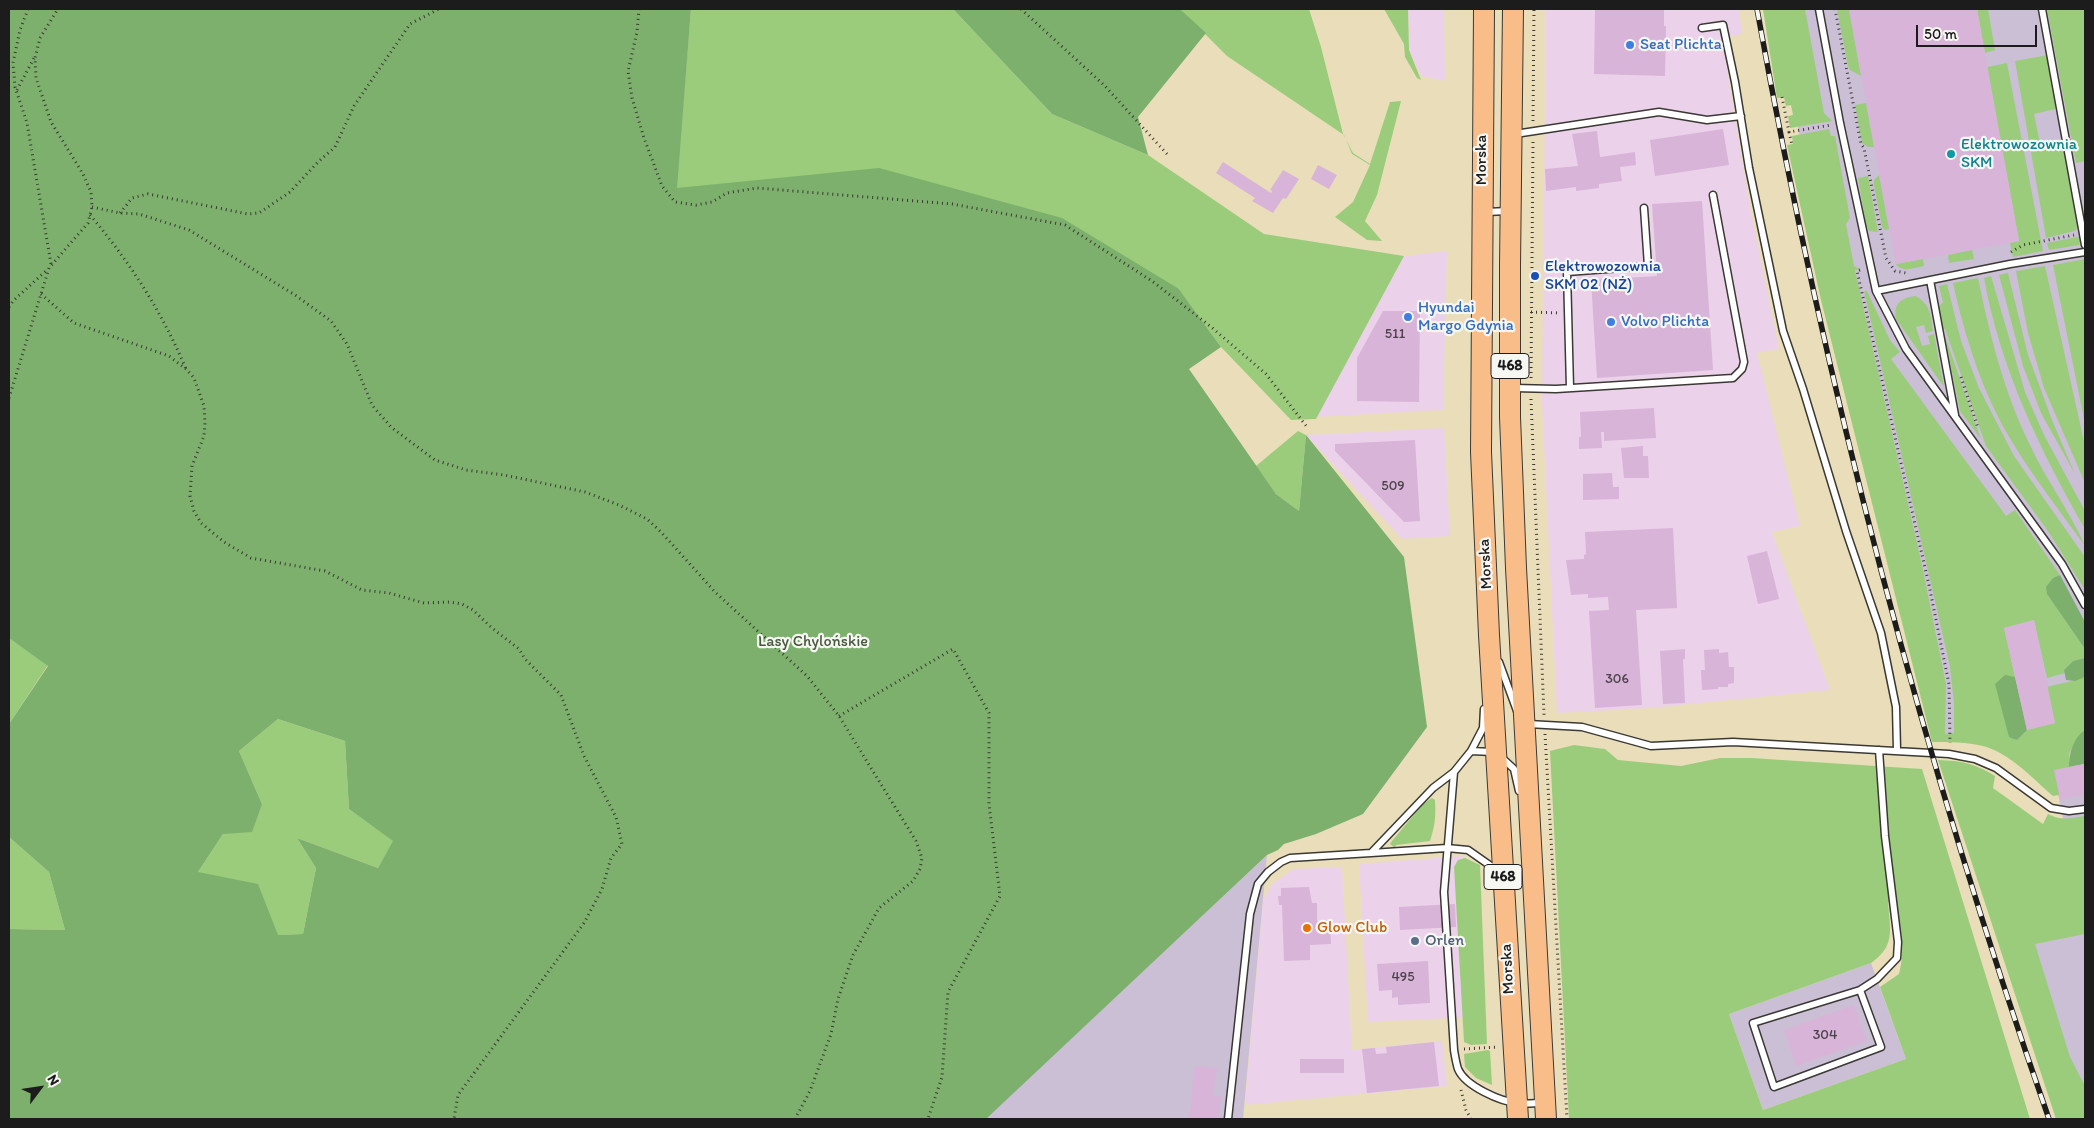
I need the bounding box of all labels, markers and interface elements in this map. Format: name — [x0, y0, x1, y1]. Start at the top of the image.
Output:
scale bar — [1919, 15, 2040, 47]
text: 50 m — [1924, 25, 1957, 43]
place label: Seat Plichta — [1640, 35, 1722, 55]
marker: Seat Plichta — [1624, 39, 1636, 51]
street label: Morska — [1472, 135, 1492, 185]
place label: Elektrowozownia SKM — [1961, 135, 2077, 173]
marker: Elektrowozownia SKM — [1945, 148, 1957, 160]
place label: Elektrowozownia SKM 02 (NŻ) — [1545, 257, 1661, 295]
marker: Elektrowozownia SKM 02 (NŻ) — [1529, 270, 1541, 282]
place label: Hyundai Margo Gdynia — [1418, 298, 1514, 336]
marker: Hyundai Margo Gdynia — [1402, 311, 1414, 323]
place label: Volvo Plichta — [1621, 312, 1709, 332]
marker: Volvo Plichta — [1605, 316, 1617, 328]
house number: 511 — [1385, 326, 1405, 342]
road number: 468 — [1491, 354, 1529, 378]
house number: 509 — [1381, 478, 1405, 494]
street label: Morska — [1475, 538, 1497, 590]
park label: Lasy Chylońskie — [758, 632, 868, 652]
house number: 306 — [1605, 671, 1629, 687]
road number: 468 — [1484, 864, 1522, 890]
place label: Glow Club — [1317, 918, 1387, 938]
marker: Glow Club — [1301, 922, 1313, 934]
place label: Orlen — [1425, 931, 1464, 951]
marker: Orlen — [1409, 935, 1421, 947]
street label: Morska — [1497, 943, 1519, 995]
house number: 495 — [1391, 969, 1415, 985]
house number: 304 — [1813, 1027, 1837, 1043]
north arrow — [15, 1063, 65, 1113]
text: N — [44, 1072, 63, 1088]

